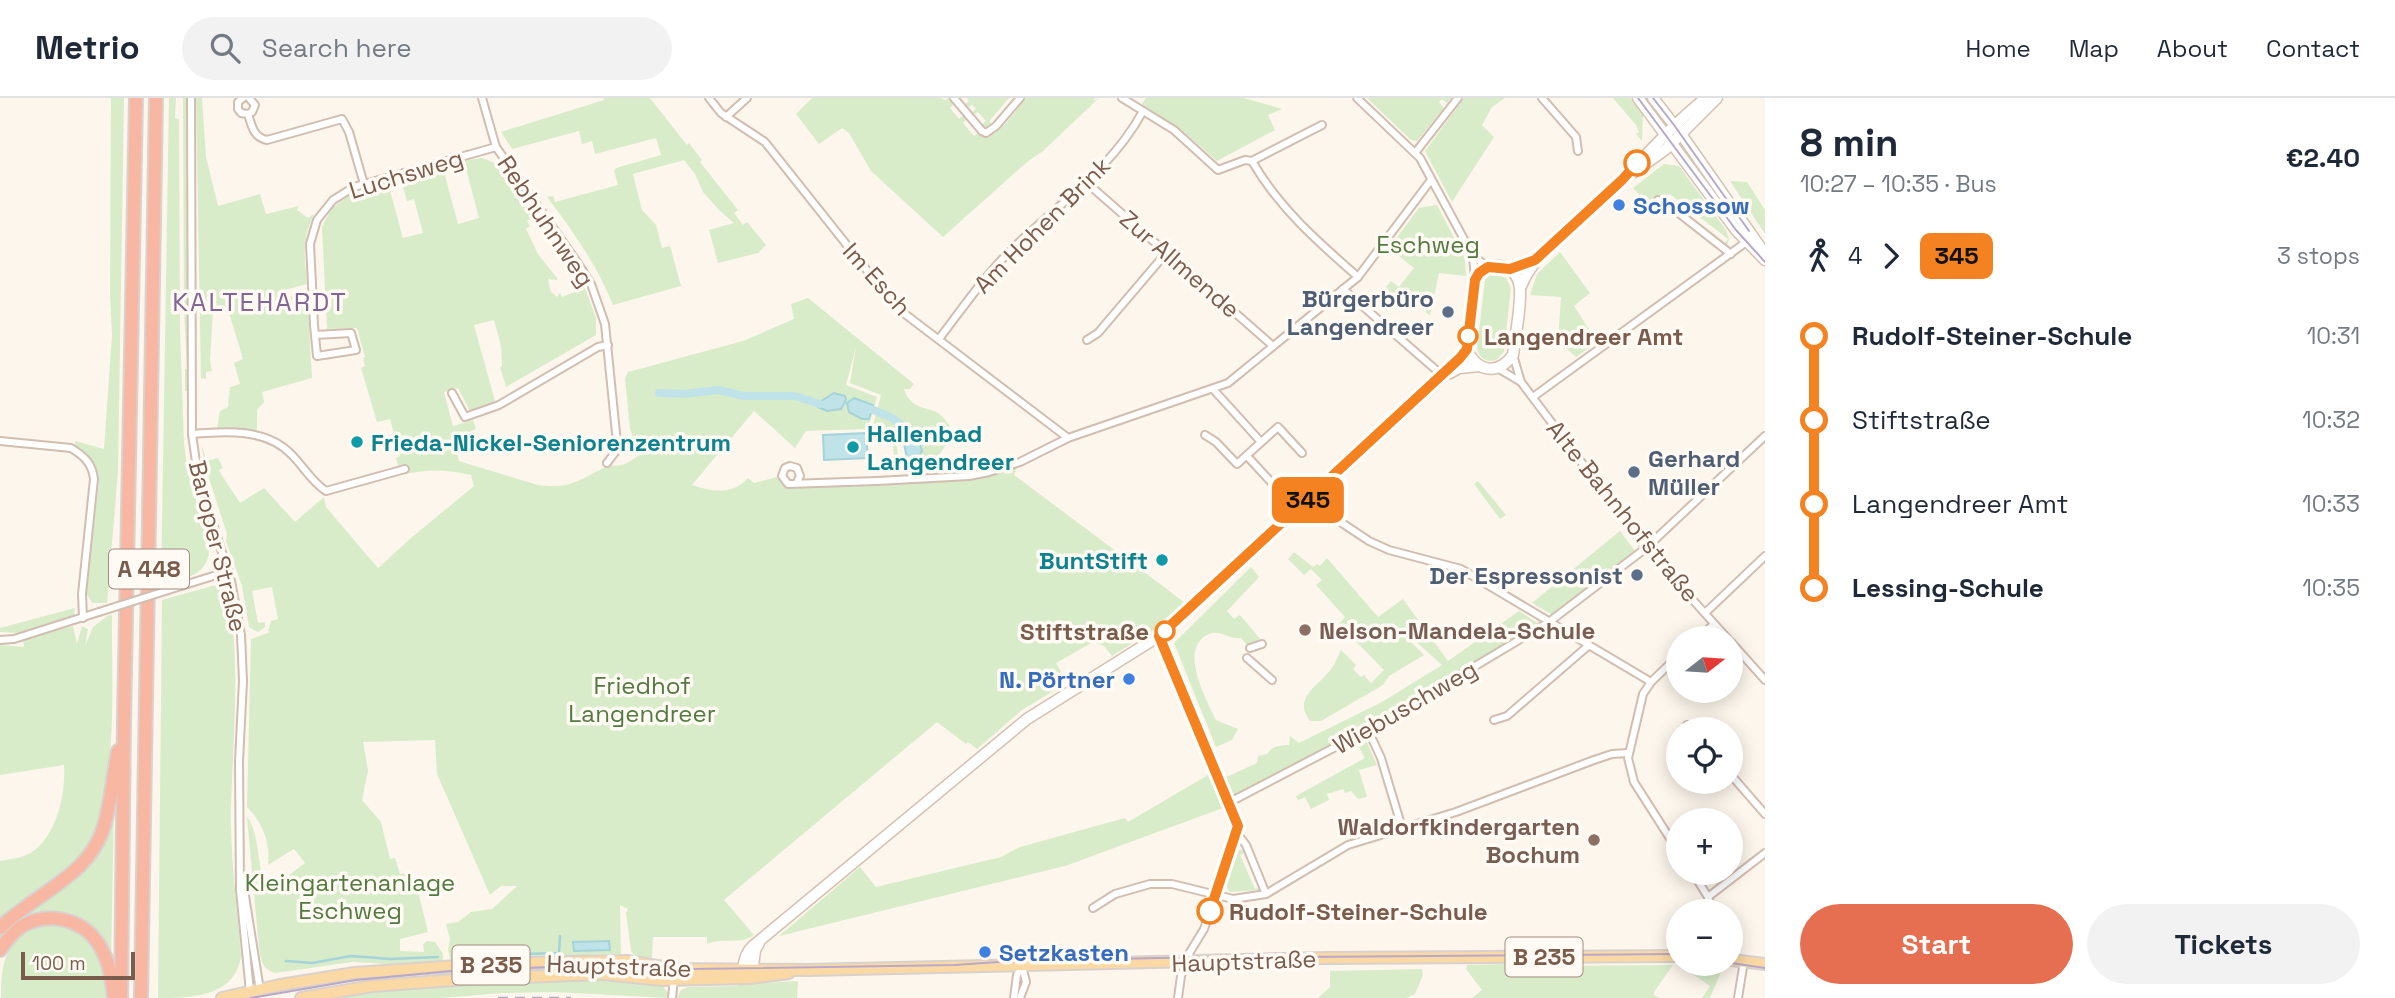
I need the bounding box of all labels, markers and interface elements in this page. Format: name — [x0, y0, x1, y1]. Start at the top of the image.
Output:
search box — [182, 17, 672, 80]
text: Metrio — [35, 27, 140, 69]
icon: search — [206, 29, 244, 67]
text: Search here — [262, 31, 412, 65]
text: Home — [1965, 33, 2031, 64]
text: Map — [2069, 33, 2119, 64]
text: About — [2157, 33, 2228, 64]
text: Contact — [2266, 33, 2360, 64]
text: 8 min — [1800, 119, 1898, 167]
text: €2.40 — [2286, 141, 2360, 175]
street label: Luchsweg — [345, 142, 467, 206]
street label: Rebhuhnweg — [491, 149, 601, 293]
street label: Am Hohen Brink — [967, 150, 1117, 300]
unlabelled marker — [1624, 150, 1650, 176]
text: 10:27 – 10:35 · Bus — [1800, 169, 1997, 199]
place label: Schossow — [1633, 190, 1750, 221]
marker: Schossow — [1611, 197, 1627, 213]
street label: Zur Allmende — [1113, 203, 1247, 325]
park label: Eschweg — [1376, 229, 1480, 260]
street label: Im Esch — [836, 236, 918, 322]
icon: walk — [1800, 237, 1838, 275]
icon: forward — [1872, 237, 1910, 275]
text: 345 — [1934, 240, 1979, 271]
text: 4 — [1848, 241, 1862, 271]
text: 3 stops — [2277, 241, 2360, 271]
place label: Bürgerbüro Langendreer — [1287, 283, 1434, 342]
district label: KALTEHARDT — [172, 285, 348, 319]
marker: Bürgerbüro Langendreer — [1440, 304, 1456, 320]
text: Rudolf-Steiner-Schule — [1852, 319, 2132, 353]
place label: Langendreer Amt — [1484, 321, 1683, 352]
text: 10:31 — [2307, 321, 2360, 351]
marker: Langendreer Amt — [1458, 326, 1478, 346]
text: Stiftstraße — [1852, 403, 1991, 437]
text: 10:32 — [2302, 405, 2360, 435]
street label: Alte Bahnhofstraße — [1540, 414, 1706, 608]
place label: Hallenbad Langendreer — [867, 418, 1014, 477]
place label: Frieda-Nickel-Seniorenzentrum — [371, 427, 731, 458]
marker: Frieda-Nickel-Seniorenzentrum — [349, 434, 365, 450]
marker: Hallenbad Langendreer — [845, 439, 861, 455]
place label: Gerhard Müller — [1648, 443, 1740, 502]
street label: Baroper Straße — [182, 457, 254, 635]
marker: Gerhard Müller — [1626, 464, 1642, 480]
line badge: 345 — [1268, 477, 1348, 523]
text: 345 — [1286, 484, 1330, 515]
text: Langendreer Amt — [1852, 487, 2068, 521]
text: 10:33 — [2302, 489, 2360, 519]
place label: BuntStift — [1039, 545, 1148, 576]
road number: A 448 — [109, 550, 189, 589]
marker: BuntStift — [1154, 552, 1170, 568]
place label: Der Espressonist — [1429, 560, 1623, 591]
marker: Der Espressonist — [1629, 567, 1645, 583]
text: Lessing-Schule — [1852, 571, 2044, 605]
text: 10:35 — [2302, 573, 2360, 603]
place label: Nelson-Mandela-Schule — [1319, 615, 1595, 646]
place label: Stiftstraße — [1020, 616, 1149, 647]
marker: Stiftstraße — [1155, 621, 1175, 641]
marker: Nelson-Mandela-Schule — [1297, 622, 1313, 638]
north arrow — [1666, 626, 1743, 704]
map controls — [1666, 626, 1743, 976]
street label: Wiebuschweg — [1327, 653, 1483, 761]
place label: N. Pörtner — [999, 664, 1115, 695]
park label: Friedhof Langendreer — [568, 670, 716, 729]
marker: N. Pörtner — [1121, 671, 1137, 687]
button: locate — [1666, 717, 1743, 794]
button: + — [1666, 808, 1743, 885]
place label: Waldorfkindergarten Bochum — [1338, 811, 1580, 870]
marker: Waldorfkindergarten Bochum — [1586, 832, 1602, 848]
park label: Kleingartenanlage Eschweg — [245, 867, 455, 926]
place label: Rudolf-Steiner-Schule — [1229, 896, 1488, 927]
marker: Rudolf-Steiner-Schule — [1197, 898, 1223, 924]
button: − — [1666, 899, 1743, 976]
button: Start — [1800, 904, 2073, 984]
button: Tickets — [2087, 904, 2360, 984]
place label: Setzkasten — [999, 937, 1129, 968]
road number: B 235 — [1506, 937, 1582, 976]
street label: Hauptstraße — [1171, 943, 1317, 979]
marker: Setzkasten — [977, 944, 993, 960]
road number: B 235 — [452, 946, 530, 985]
street label: Hauptstraße — [546, 948, 692, 984]
scale bar — [21, 949, 135, 981]
text: 100 m — [32, 951, 86, 976]

